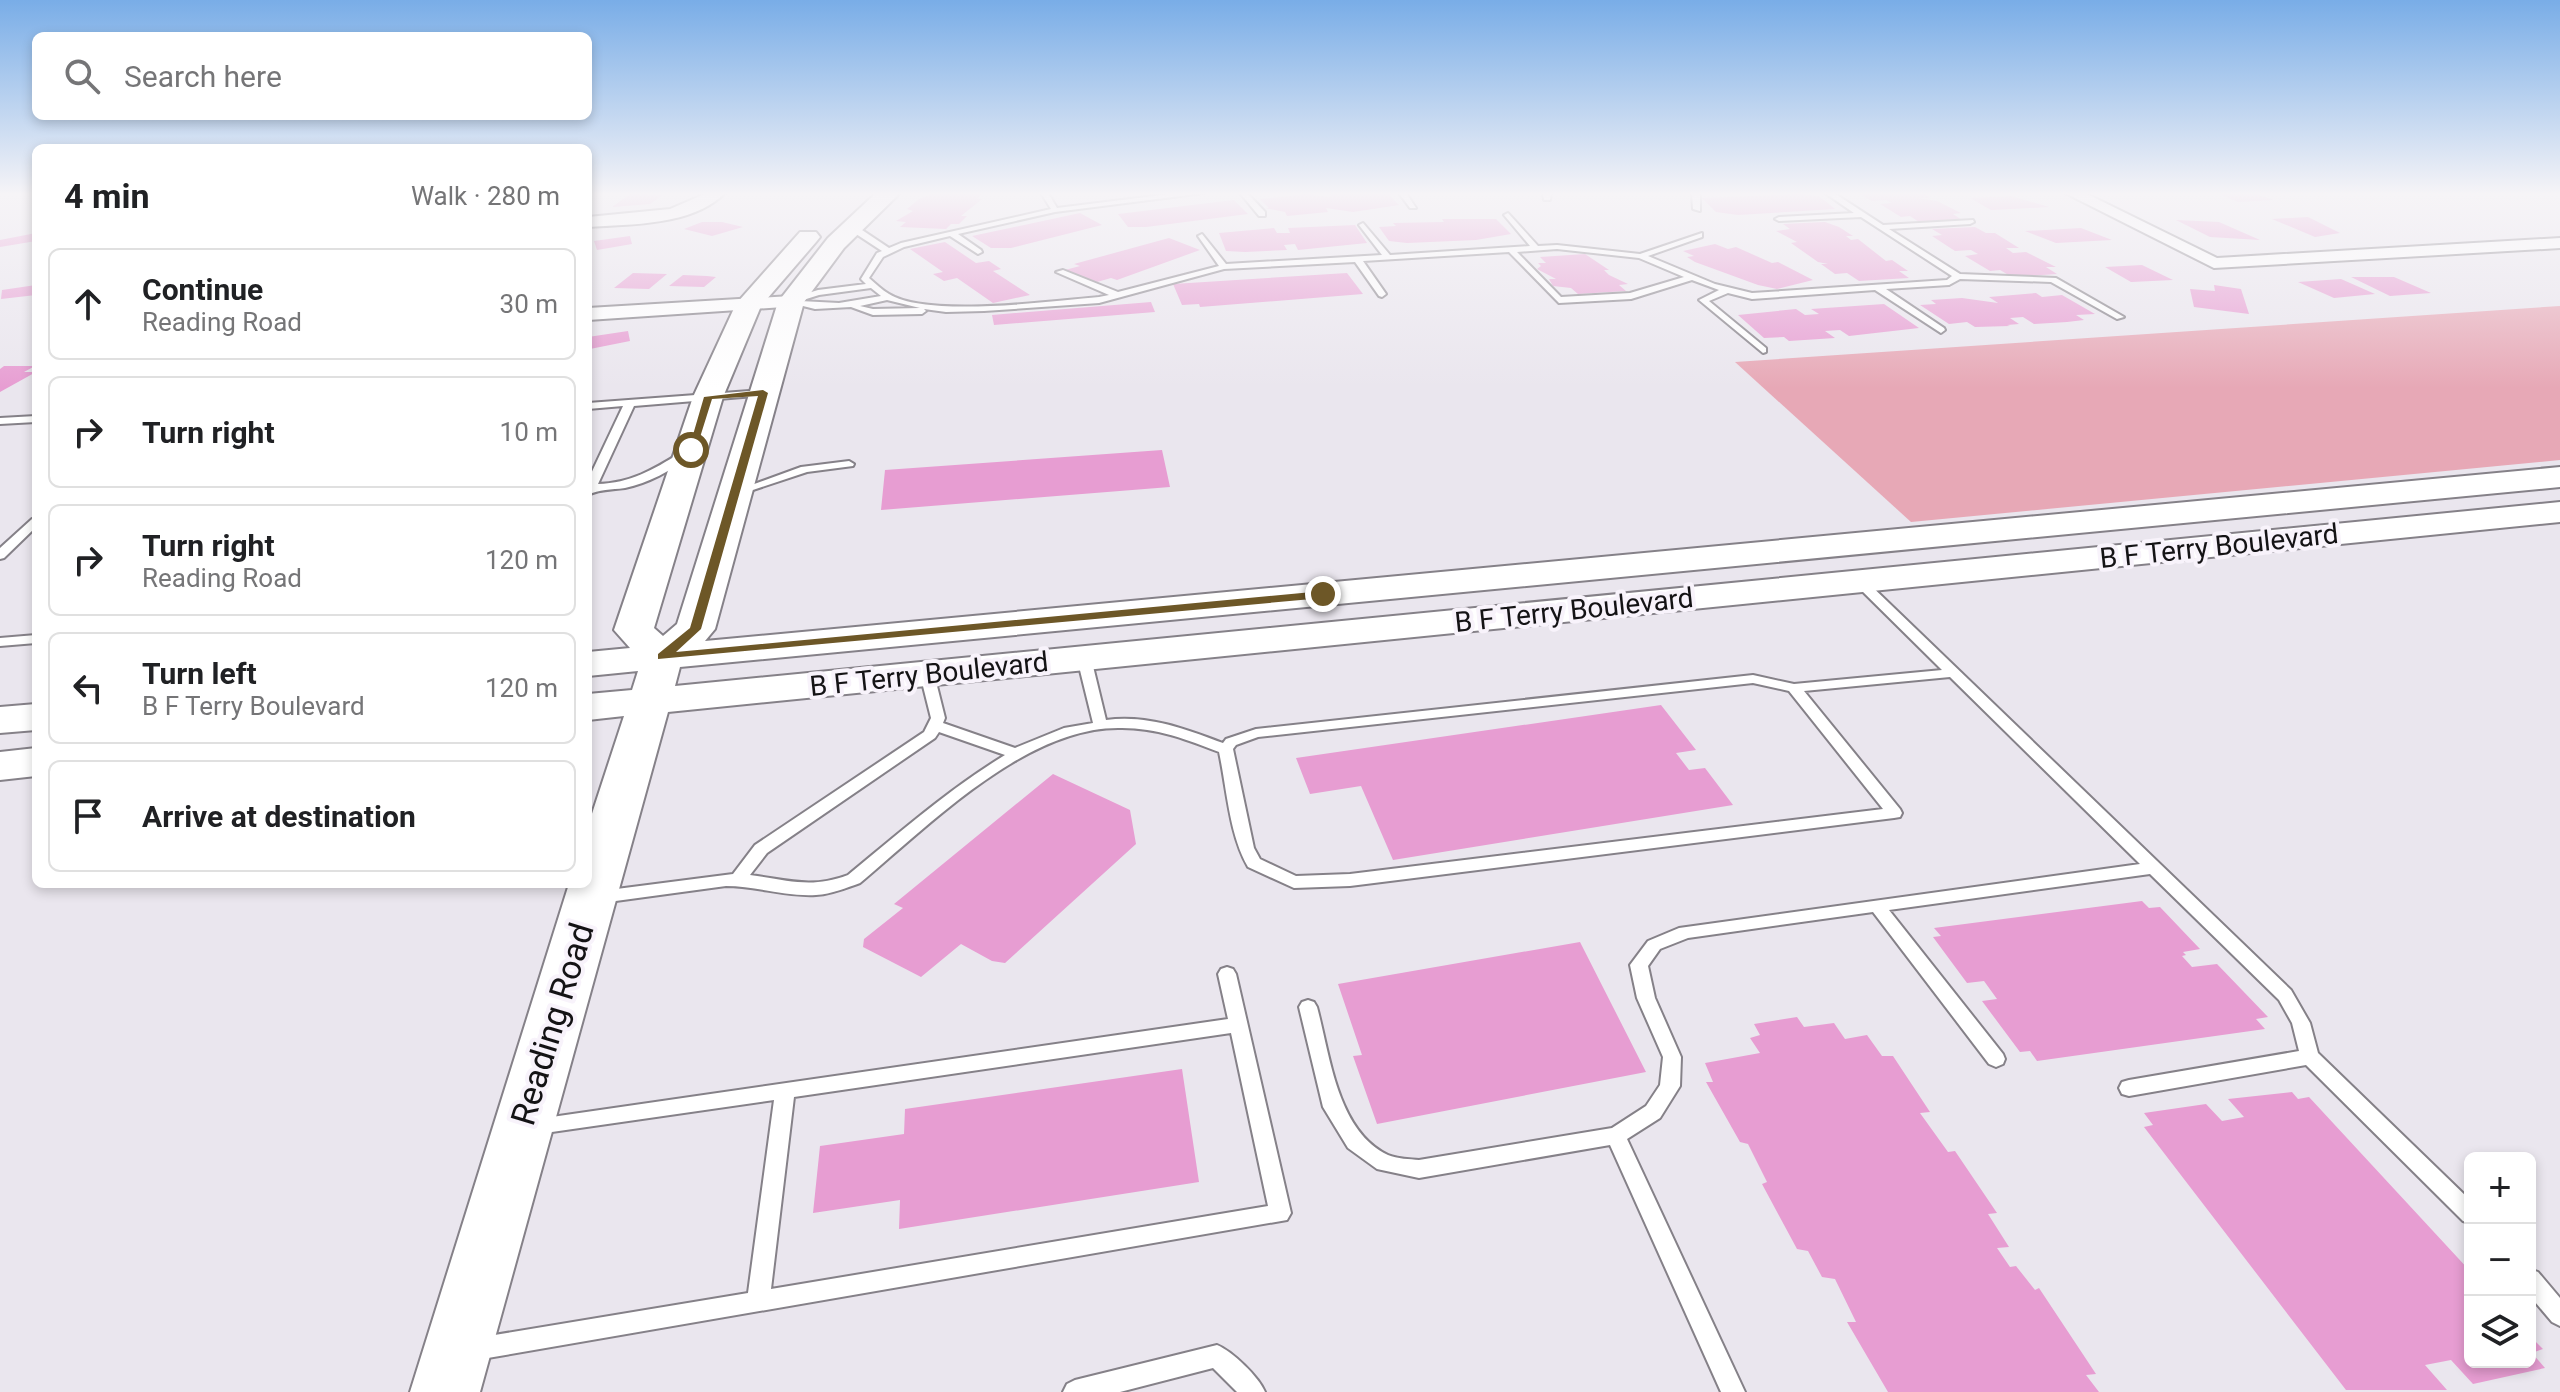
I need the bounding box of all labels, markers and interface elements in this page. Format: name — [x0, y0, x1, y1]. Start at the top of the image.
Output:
search box — [32, 32, 592, 120]
icon: search — [60, 54, 104, 98]
text: Search here — [124, 59, 282, 94]
text: 4 min — [64, 176, 149, 216]
text: Walk · 280 m — [411, 181, 560, 211]
text: Continue — [142, 272, 263, 307]
icon: ahead — [66, 282, 110, 326]
text: 30 m — [500, 289, 558, 319]
text: Reading Road — [142, 307, 302, 337]
icon: right — [66, 410, 110, 454]
text: Turn right — [142, 415, 275, 450]
text: 10 m — [500, 417, 558, 447]
route start — [673, 432, 709, 468]
street label: B F Terry Boulevard — [2098, 517, 2340, 575]
text: Turn right — [142, 528, 275, 563]
icon: right — [66, 538, 110, 582]
text: 120 m — [485, 545, 558, 575]
text: Reading Road — [142, 563, 302, 593]
route end — [1305, 576, 1341, 612]
street label: B F Terry Boulevard — [1453, 581, 1695, 639]
street label: B F Terry Boulevard — [808, 645, 1050, 703]
text: Turn left — [142, 656, 257, 691]
icon: left — [66, 666, 110, 710]
text: 120 m — [485, 673, 558, 703]
text: B F Terry Boulevard — [142, 691, 365, 721]
icon: arrive — [66, 794, 110, 838]
text: Arrive at destination — [142, 799, 416, 834]
street label: Reading Road — [502, 918, 602, 1130]
map controls — [2464, 1152, 2536, 1368]
button: + — [2464, 1152, 2536, 1224]
button: − — [2464, 1224, 2536, 1296]
button: layers — [2464, 1296, 2536, 1368]

